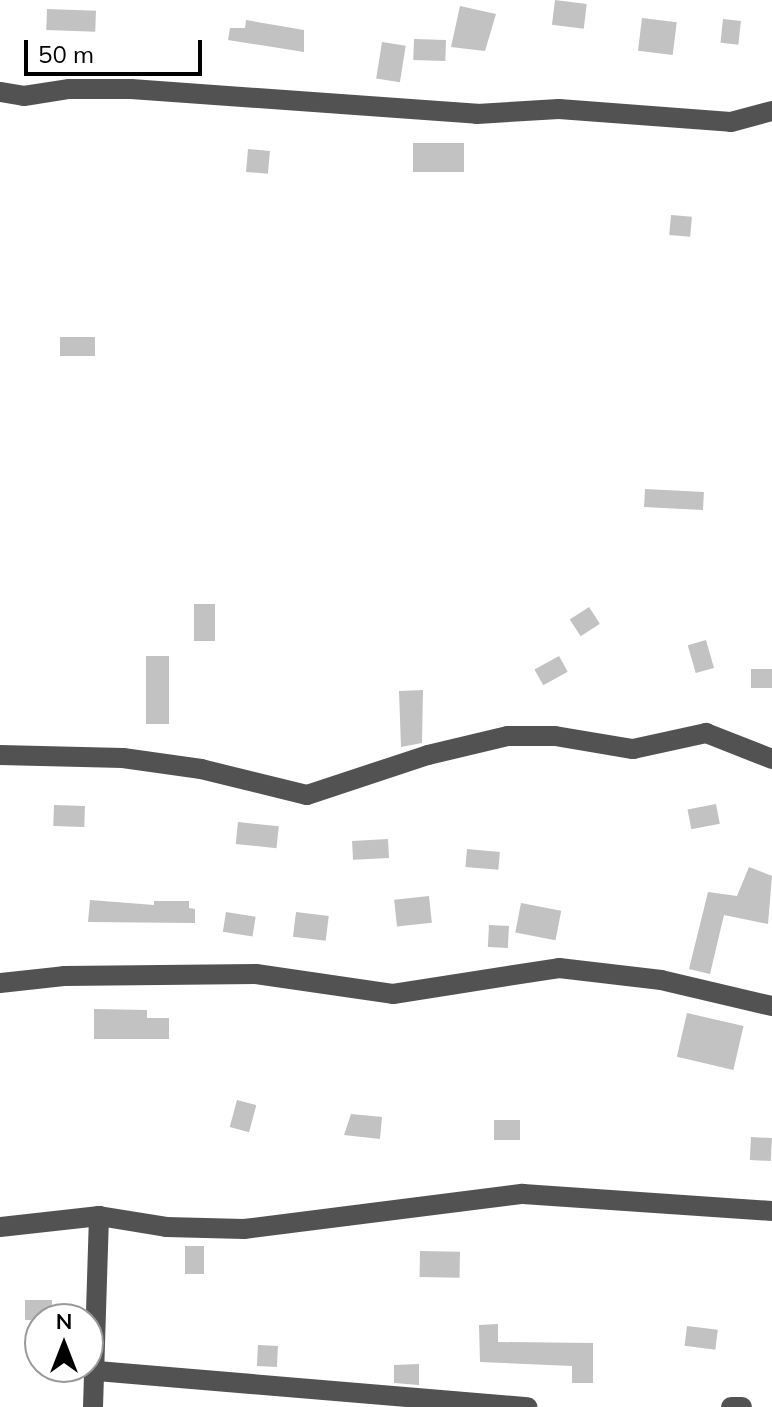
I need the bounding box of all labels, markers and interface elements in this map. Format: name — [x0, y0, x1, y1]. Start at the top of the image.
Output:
scale bar — [28, 24, 206, 74]
text: 50 m — [38, 39, 94, 69]
north arrow — [24, 1303, 104, 1383]
text: N — [56, 1307, 72, 1335]

